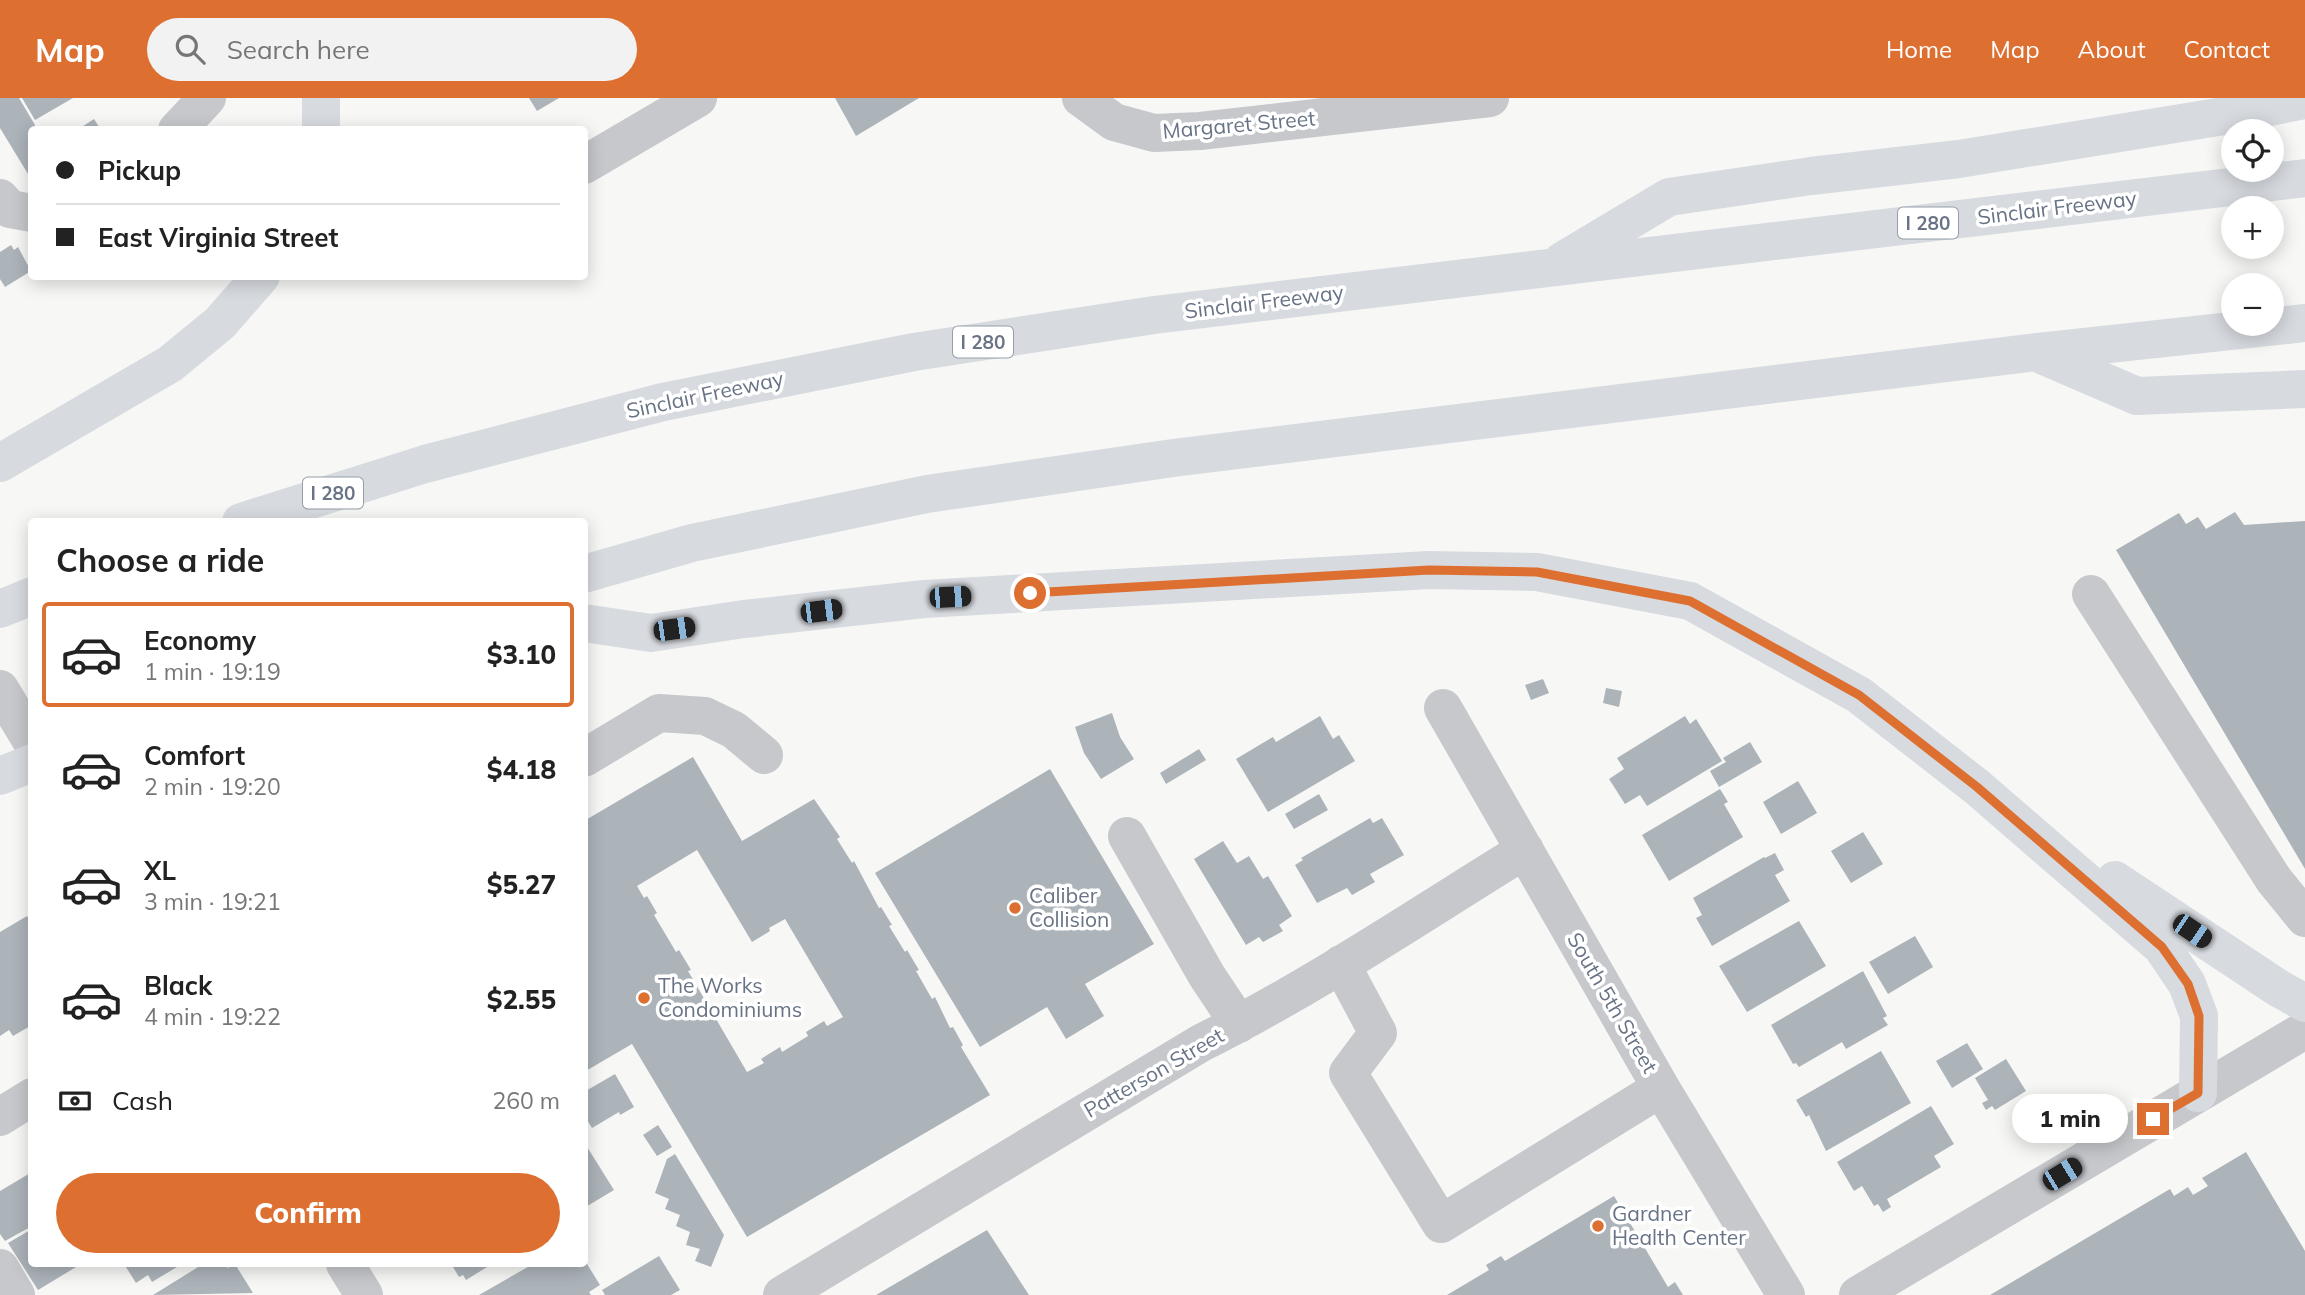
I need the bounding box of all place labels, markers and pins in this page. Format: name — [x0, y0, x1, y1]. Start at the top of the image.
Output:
place label: Caliber Collision — [1029, 882, 1109, 932]
marker: Caliber Collision — [1007, 900, 1023, 916]
place label: The Works Condominiums — [658, 972, 802, 1022]
marker: The Works Condominiums — [636, 990, 652, 1006]
place label: Gardner Health Center — [1612, 1200, 1746, 1250]
marker: Gardner Health Center — [1590, 1218, 1606, 1234]

